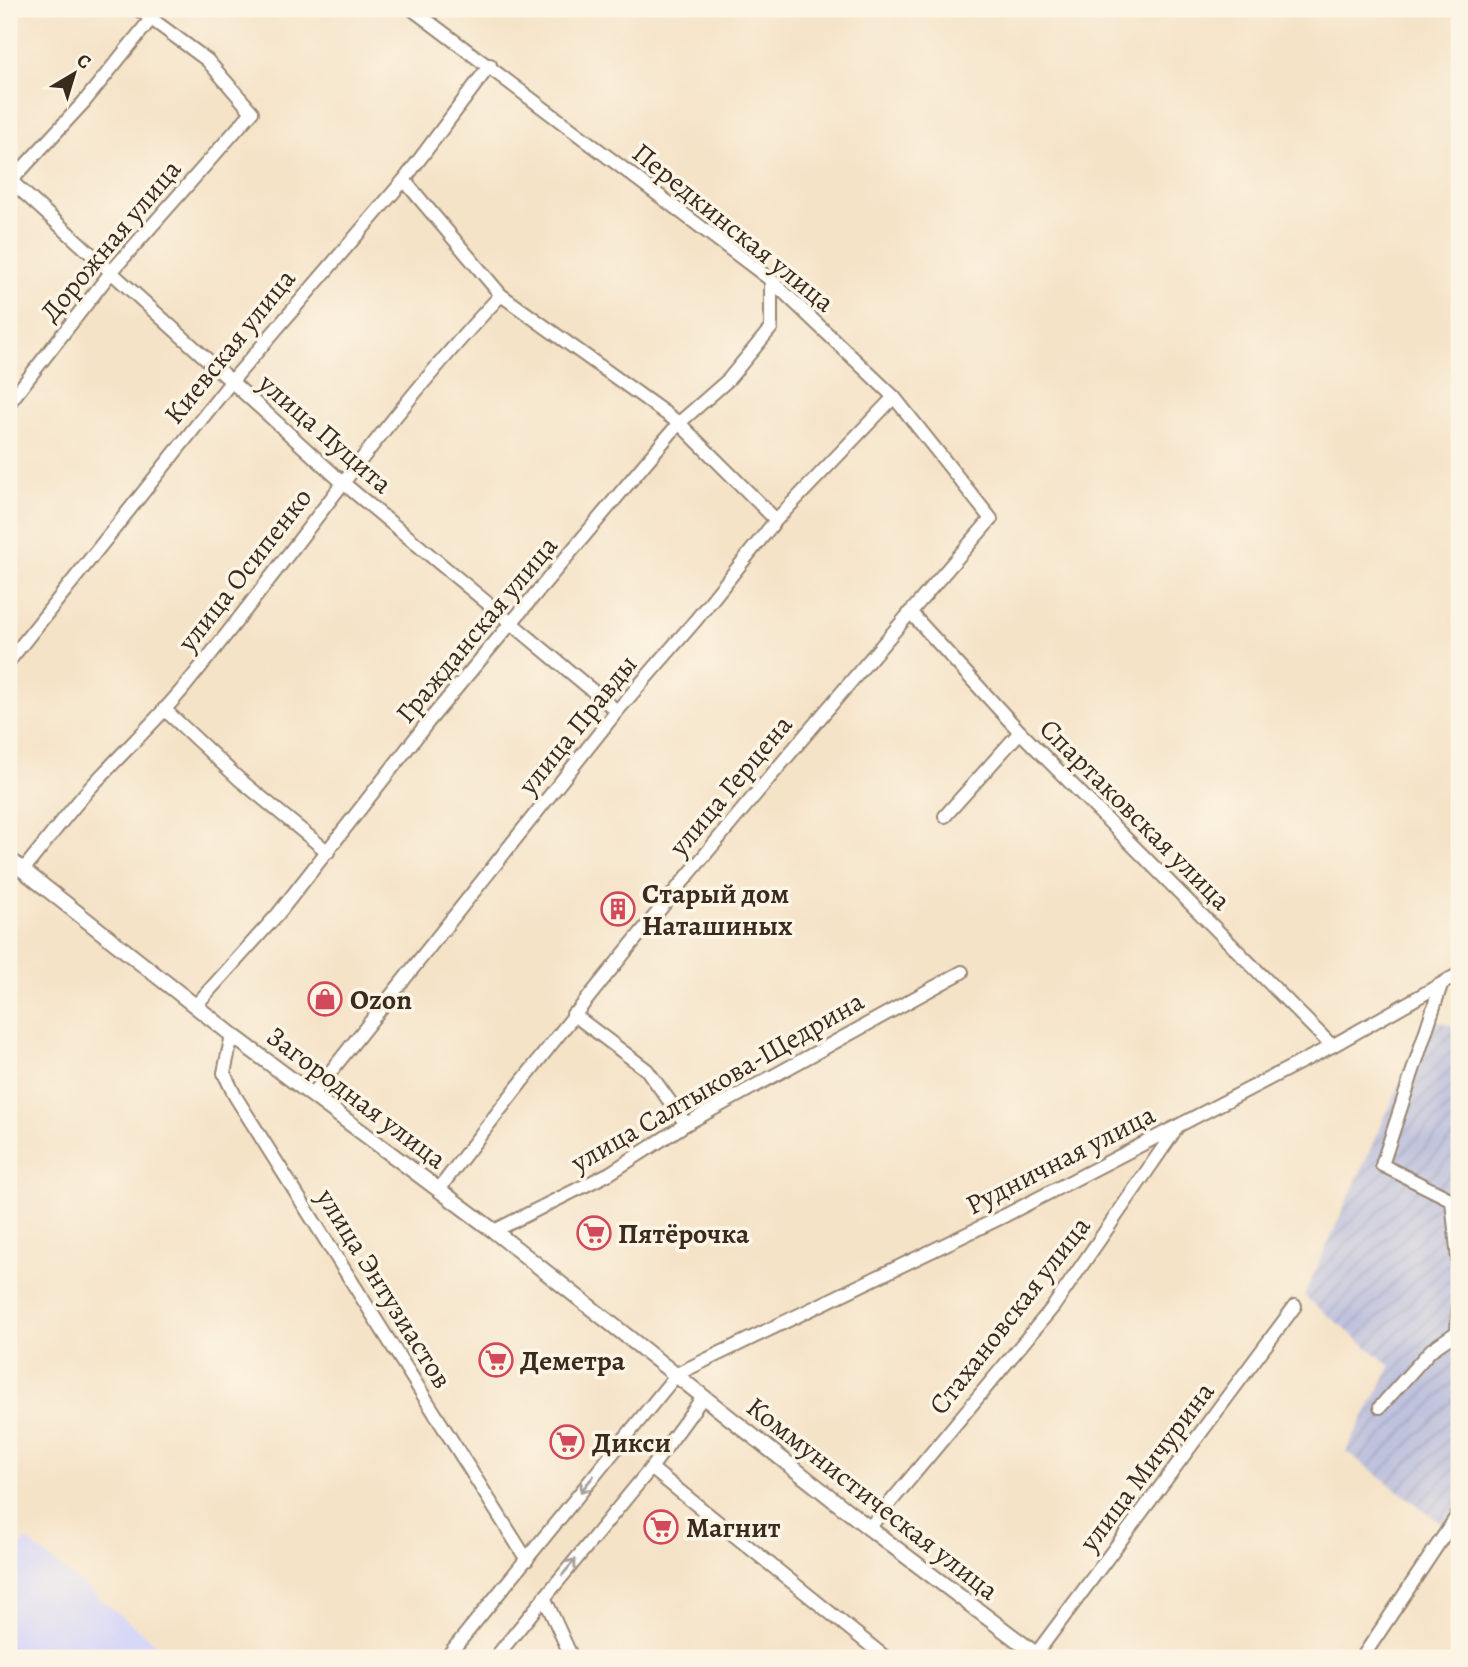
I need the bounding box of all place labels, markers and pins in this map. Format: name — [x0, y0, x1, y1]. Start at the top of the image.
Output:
place label: Старый дом Наташиных — [642, 875, 793, 945]
building icon: Старый дом Наташиных — [599, 890, 637, 928]
shop icon: Ozon — [306, 980, 344, 1018]
place label: Ozon — [350, 981, 412, 1019]
supermarket icon: Пятёрочка — [575, 1214, 613, 1252]
place label: Пятёрочка — [618, 1215, 750, 1253]
supermarket icon: Деметра — [477, 1341, 515, 1379]
place label: Деметра — [520, 1342, 626, 1380]
supermarket icon: Дикси — [548, 1423, 586, 1461]
place label: Дикси — [592, 1424, 671, 1462]
supermarket icon: Магнит — [642, 1508, 680, 1546]
place label: Магнит — [686, 1509, 781, 1547]

